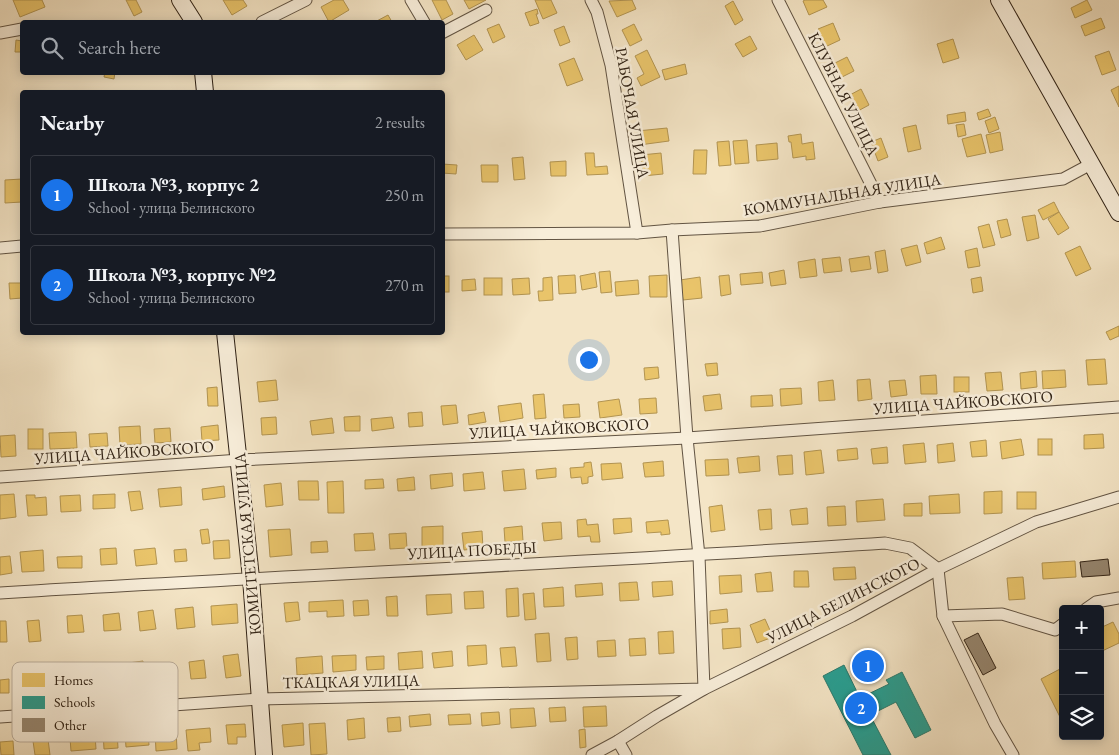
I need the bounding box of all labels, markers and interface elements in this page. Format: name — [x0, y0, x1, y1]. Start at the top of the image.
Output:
search box — [20, 20, 445, 75]
street label: КЛУБНАЯ УЛИЦА — [803, 29, 884, 161]
icon: search — [38, 34, 66, 62]
text: Search here — [78, 35, 160, 60]
street label: РАБОЧАЯ УЛИЦА — [611, 46, 655, 181]
text: Nearby — [40, 109, 104, 136]
text: 2 results — [375, 112, 425, 133]
street label: КОММУНАЛЬНАЯ УЛИЦА — [742, 168, 943, 221]
text: Школа №3, корпус 2 — [88, 172, 259, 197]
text: 1 — [53, 185, 61, 206]
text: 250 m — [385, 185, 424, 206]
text: School · улица Белинского — [88, 197, 255, 218]
text: Школа №3, корпус №2 — [88, 262, 276, 287]
text: 2 — [53, 275, 61, 296]
text: 270 m — [385, 275, 424, 296]
text: School · улица Белинского — [88, 287, 255, 308]
your location — [576, 347, 602, 373]
street label: УЛИЦА ЧАЙКОВСКОГО — [872, 386, 1053, 419]
street label: УЛИЦА ЧАЙКОВСКОГО — [468, 413, 649, 444]
street label: УЛИЦА ЧАЙКОВСКОГО — [33, 436, 214, 469]
street label: КОМИТЕТСКАЯ УЛИЦА — [229, 451, 266, 636]
street label: УЛИЦА ПОБЕДЫ — [406, 537, 537, 564]
street label: УЛИЦА БЕЛИНСКОГО — [762, 553, 923, 649]
map controls — [1059, 605, 1104, 740]
button: + — [1059, 605, 1104, 650]
pin: 1 — [852, 647, 884, 685]
button: − — [1059, 650, 1104, 695]
legend — [12, 662, 178, 742]
street label: ТКАЦКАЯ УЛИЦА — [282, 670, 421, 693]
text: Homes — [54, 671, 94, 689]
pin: 2 — [845, 689, 877, 727]
text: Schools — [54, 693, 95, 711]
button: layers — [1059, 695, 1104, 740]
text: Other — [54, 716, 87, 734]

